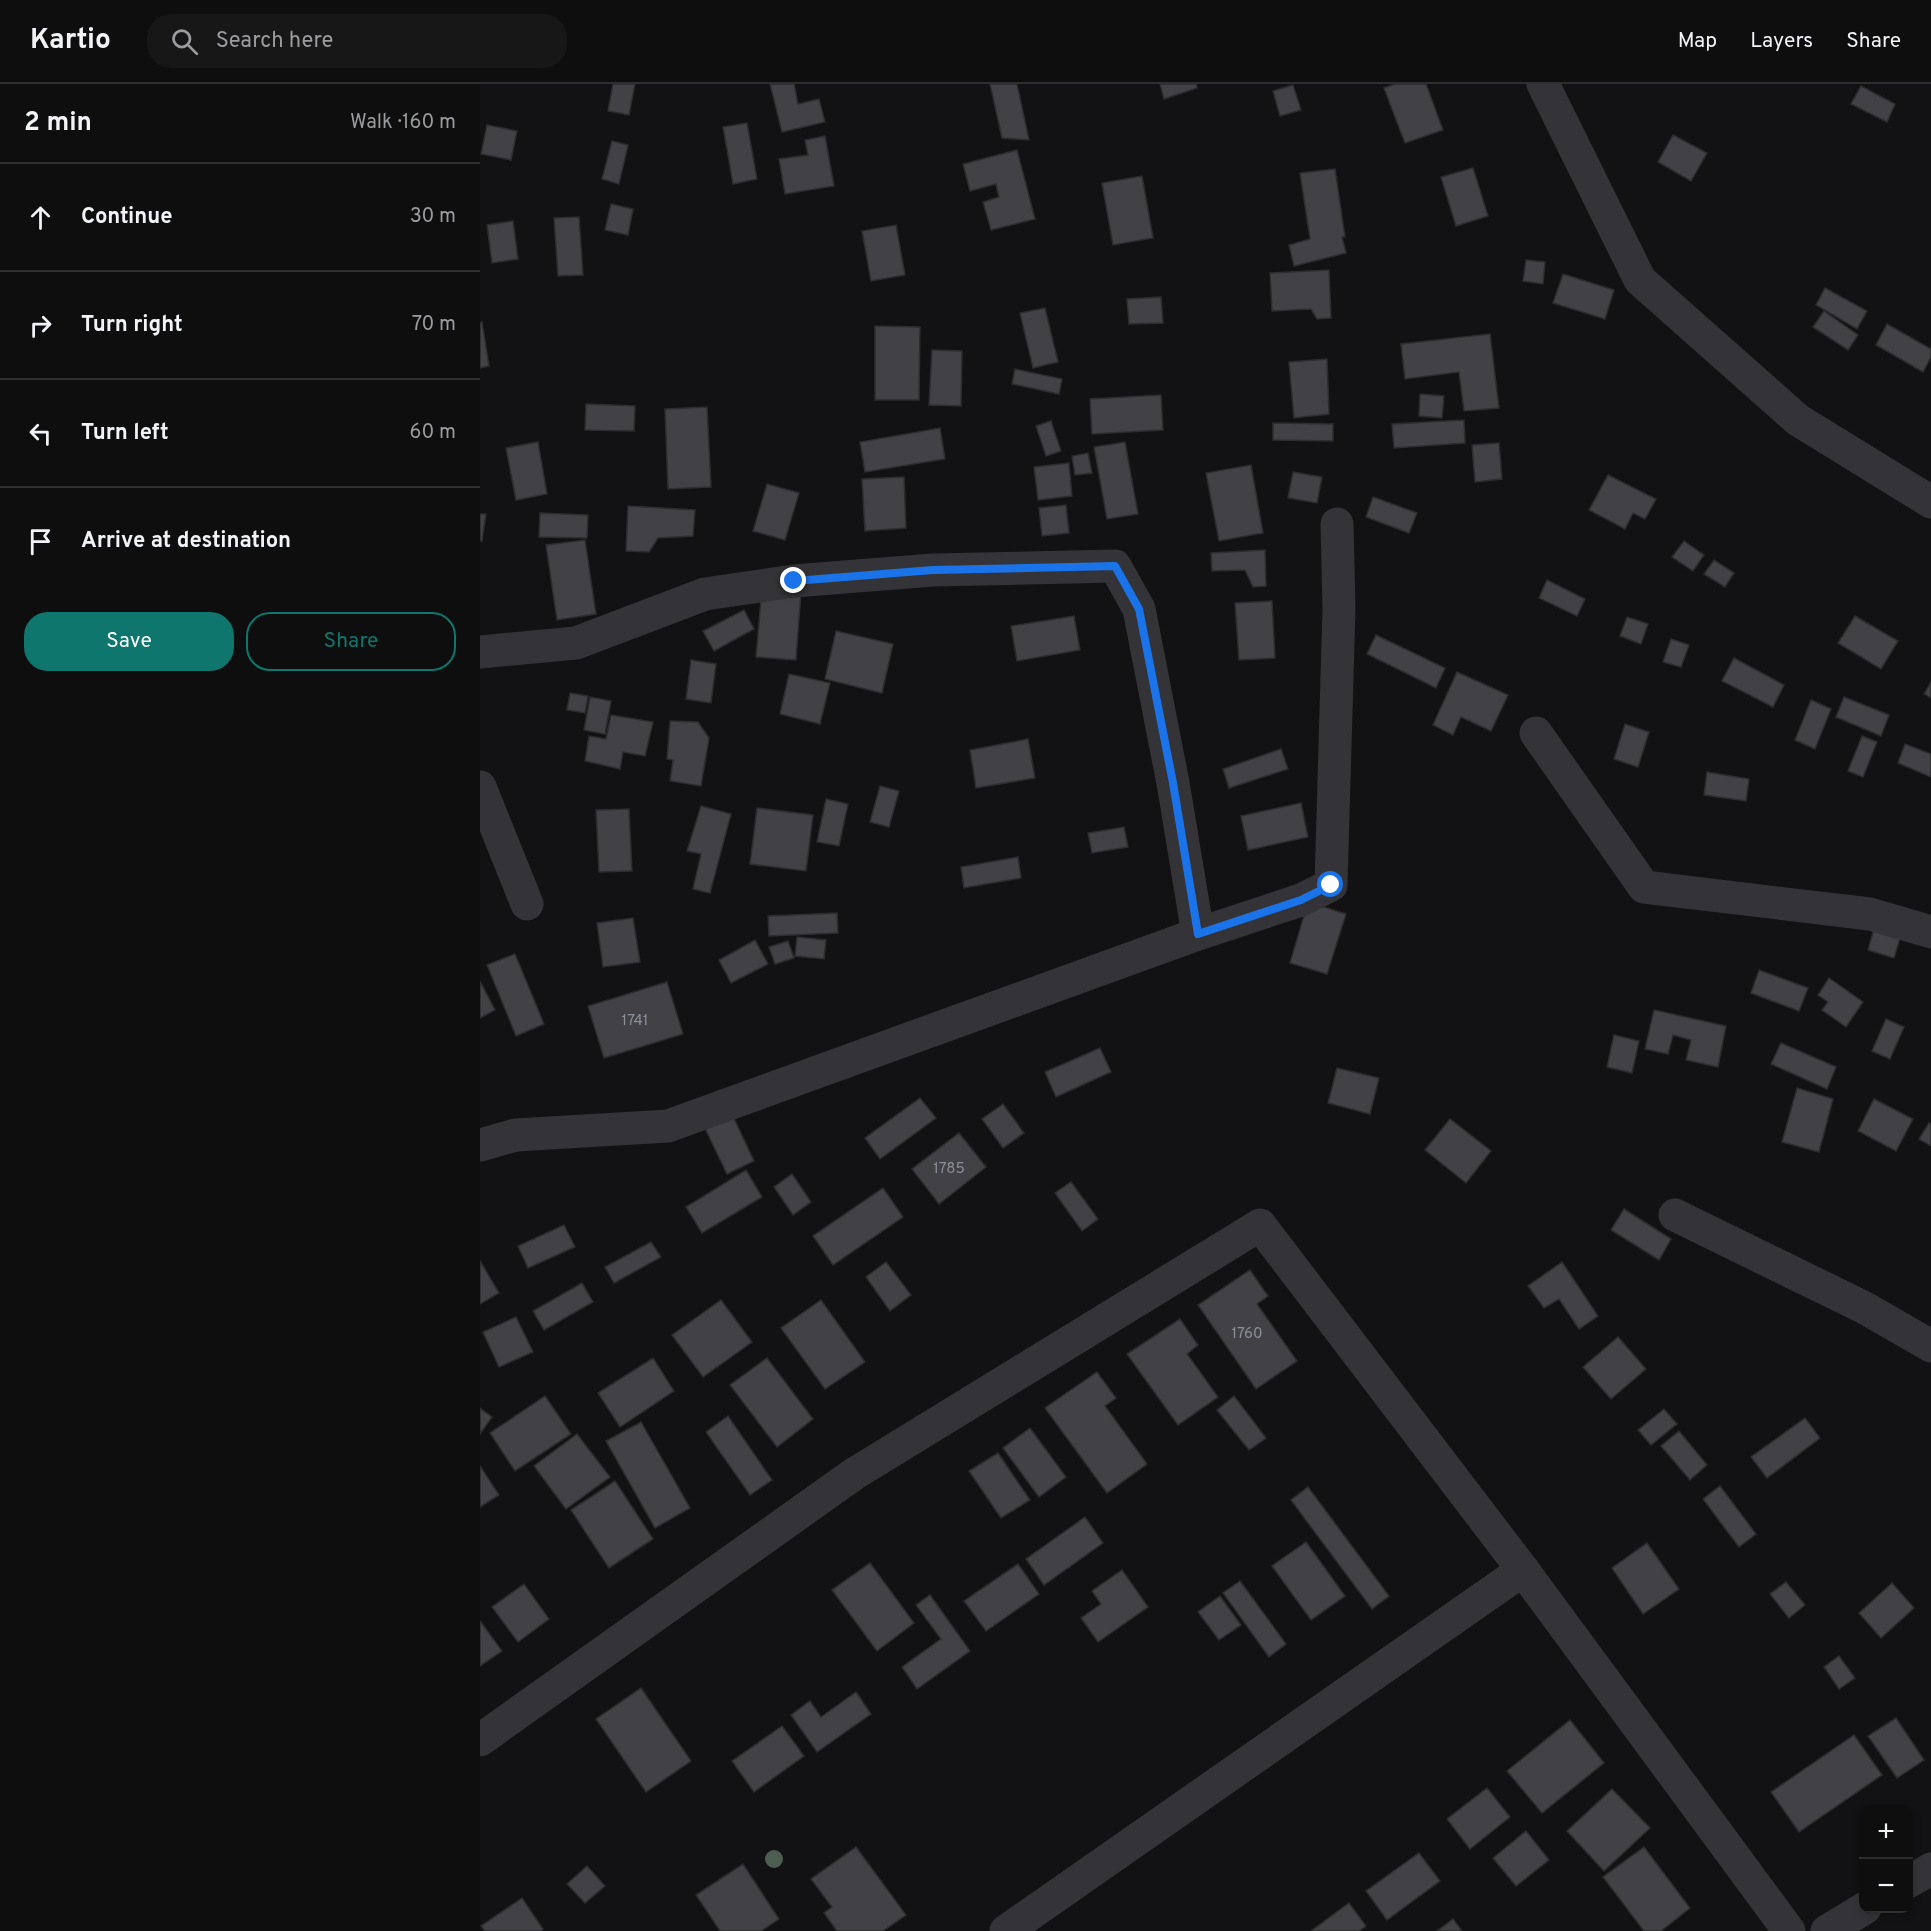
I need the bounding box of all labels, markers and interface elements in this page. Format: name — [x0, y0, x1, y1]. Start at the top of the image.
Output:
search box — [147, 14, 567, 68]
text: Kartio — [30, 23, 111, 59]
icon: search — [168, 25, 201, 58]
text: Search here — [216, 28, 333, 55]
text: Map — [1678, 28, 1717, 55]
text: Layers — [1750, 28, 1813, 55]
text: Share — [1846, 28, 1901, 55]
text: 2 min — [24, 107, 92, 140]
text: Walk · 160 m — [350, 110, 456, 136]
icon: ahead — [24, 201, 57, 234]
text: Continue — [81, 204, 172, 231]
text: 30 m — [410, 204, 456, 230]
icon: right — [24, 309, 57, 342]
text: Turn right — [81, 312, 183, 339]
text: 70 m — [412, 312, 456, 338]
icon: left — [24, 417, 57, 450]
text: Turn left — [81, 420, 169, 447]
text: 60 m — [410, 420, 456, 446]
icon: arrive — [24, 525, 57, 558]
text: Arrive at destination — [81, 528, 291, 555]
route end — [780, 567, 806, 593]
button: Save — [24, 612, 234, 671]
button: Share — [246, 612, 456, 671]
route start — [1317, 871, 1343, 897]
house number: 1741 — [622, 1012, 648, 1031]
house number: 1785 — [933, 1160, 965, 1179]
house number: 1760 — [1231, 1325, 1263, 1344]
map controls — [1859, 1805, 1913, 1913]
button: + — [1859, 1805, 1913, 1859]
button: − — [1859, 1859, 1913, 1913]

